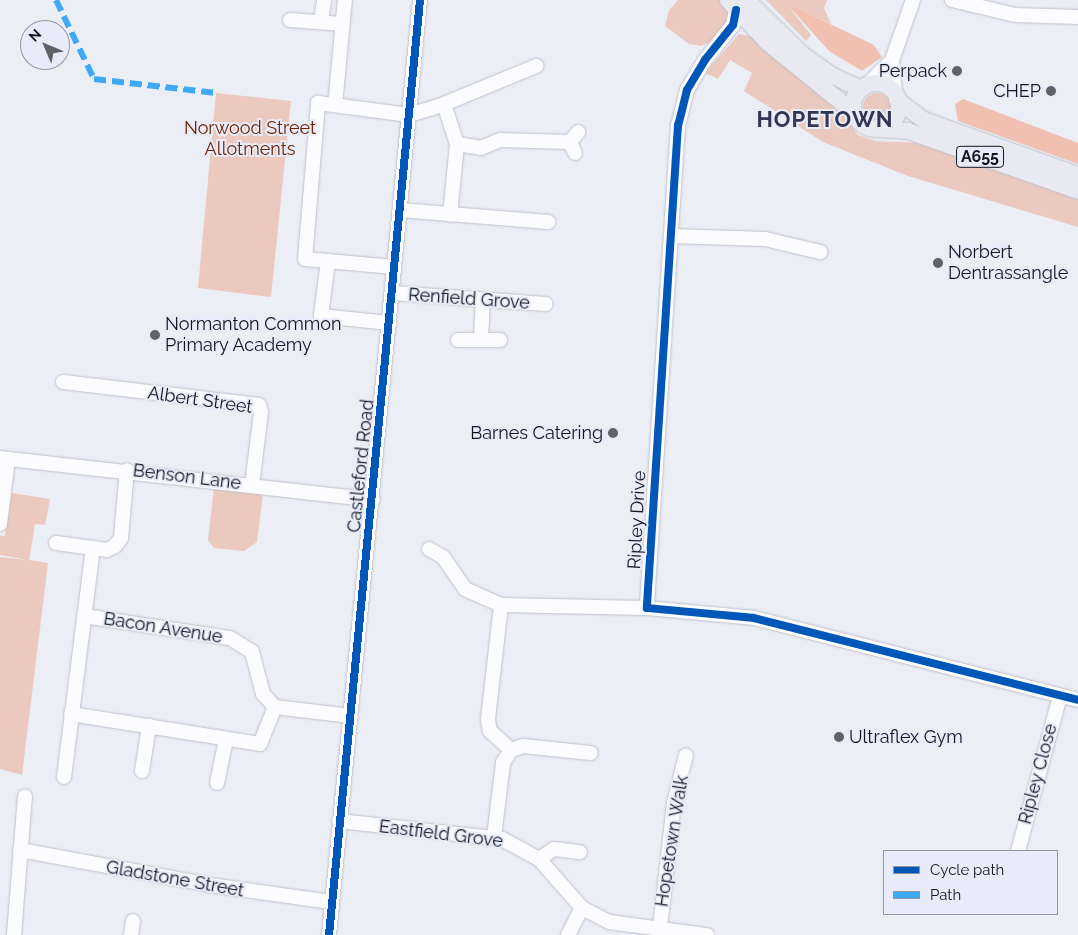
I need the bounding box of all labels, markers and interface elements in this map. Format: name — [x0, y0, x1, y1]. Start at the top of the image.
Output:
north arrow — [20, 20, 70, 70]
text: N — [26, 26, 45, 45]
place label: Perpack — [879, 60, 947, 82]
marker: Perpack — [951, 65, 963, 77]
place label: CHEP — [993, 80, 1041, 102]
marker: CHEP — [1045, 85, 1057, 97]
district label: HOPETOWN — [755, 107, 895, 133]
park label: Norwood Street Allotments — [184, 118, 316, 160]
road number: A655 — [955, 144, 1005, 170]
place label: Norbert Dentrassangle — [948, 242, 1068, 284]
marker: Norbert Dentrassangle — [932, 257, 944, 269]
street label: Renfield Grove — [407, 284, 531, 314]
place label: Normanton Common Primary Academy — [165, 314, 342, 356]
marker: Normanton Common Primary Academy — [149, 329, 161, 341]
street label: Albert Street — [146, 382, 254, 418]
street label: Castleford Road — [343, 398, 379, 534]
place label: Barnes Catering — [470, 422, 603, 444]
marker: Barnes Catering — [607, 427, 619, 439]
street label: Benson Lane — [132, 460, 242, 494]
street label: Ripley Drive — [624, 470, 650, 570]
street label: Bacon Avenue — [102, 608, 224, 648]
street label: Ripley Close — [1014, 721, 1062, 827]
place label: Ultraflex Gym — [849, 726, 963, 748]
marker: Ultraflex Gym — [833, 731, 845, 743]
street label: Hopetown Walk — [651, 773, 693, 909]
street label: Eastfield Grove — [378, 816, 504, 852]
legend — [883, 850, 1058, 915]
street label: Gladstone Street — [104, 856, 246, 902]
text: Cycle path — [930, 861, 1004, 879]
text: Path — [930, 886, 961, 904]

